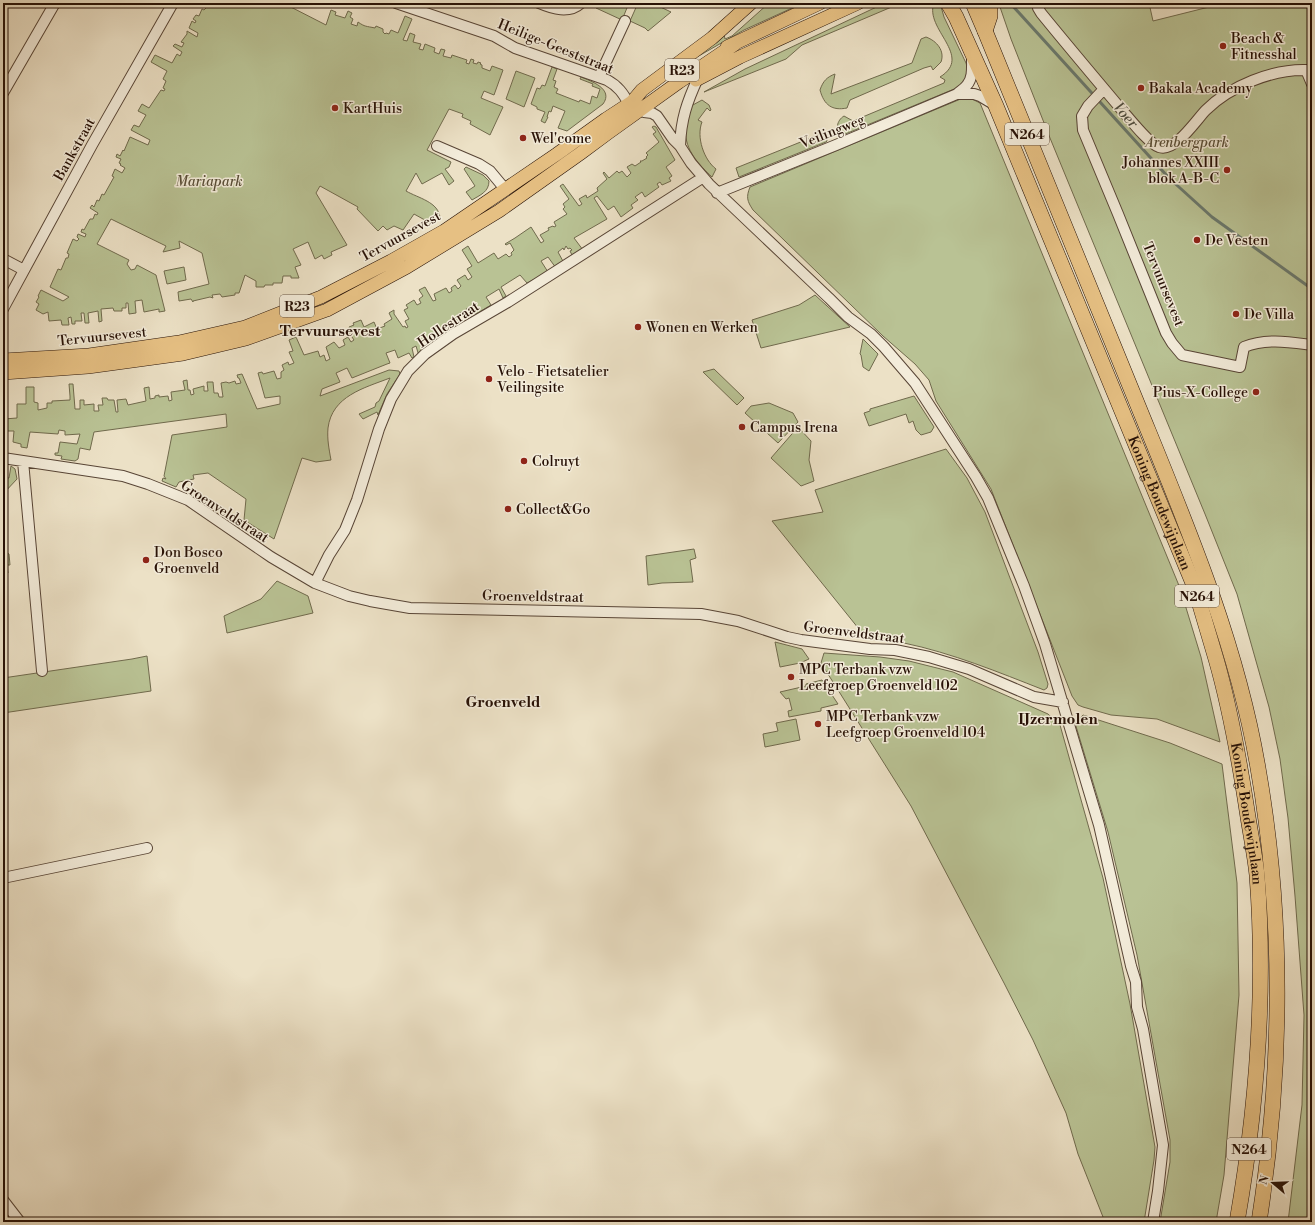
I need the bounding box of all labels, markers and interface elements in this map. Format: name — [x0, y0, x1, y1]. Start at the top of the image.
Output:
street label: Heilige-Geeststraat — [495, 15, 616, 78]
place label: Beach & Fitnesshal — [1230, 30, 1297, 64]
marker: Beach & Fitnesshal — [1218, 41, 1228, 51]
road number: R23 — [665, 59, 699, 81]
place label: Bakala Academy — [1148, 80, 1252, 98]
marker: Bakala Academy — [1136, 83, 1146, 93]
water label: Voer — [1109, 98, 1143, 133]
place label: KartHuis — [343, 100, 402, 118]
marker: KartHuis — [330, 103, 340, 113]
street label: Veilingweg — [796, 110, 868, 154]
street label: Bankstraat — [50, 115, 100, 185]
road number: N264 — [1005, 123, 1049, 145]
place label: Wel'come — [530, 130, 591, 148]
marker: Wel'come — [518, 133, 528, 143]
park label: Arenbergpark — [1143, 134, 1229, 152]
place label: Johannes XXIII blok A-B-C — [1121, 154, 1220, 188]
marker: Johannes XXIII blok A-B-C — [1222, 165, 1232, 175]
park label: Mariapark — [175, 173, 243, 191]
street label: Tervuursevest — [357, 207, 444, 266]
place label: De Vesten — [1205, 232, 1269, 250]
marker: De Vesten — [1192, 235, 1202, 245]
street label: Tervuursevest — [1138, 240, 1188, 329]
road number: R23 — [280, 295, 314, 317]
street label: Hollestraat — [414, 298, 483, 352]
place label: De Villa — [1244, 306, 1295, 324]
marker: De Villa — [1231, 309, 1241, 319]
place label: Wonen en Werken — [645, 319, 759, 337]
district label: Tervuursevest — [280, 322, 381, 341]
marker: Wonen en Werken — [633, 322, 643, 332]
street label: Tervuursevest — [57, 323, 148, 351]
place label: Velo - Fietsatelier Veilingsite — [496, 363, 609, 397]
marker: Velo - Fietsatelier Veilingsite — [484, 374, 494, 384]
place label: Pius-X-College — [1153, 384, 1248, 402]
marker: Pius-X-College — [1251, 387, 1261, 397]
place label: Campus Irena — [750, 419, 839, 437]
marker: Campus Irena — [737, 422, 747, 432]
street label: Koning Boudewijnlaan — [1123, 433, 1195, 574]
place label: Colruyt — [532, 453, 580, 471]
marker: Colruyt — [519, 456, 529, 466]
street label: Groenveldstraat — [177, 477, 272, 547]
place label: Collect&Go — [516, 501, 590, 519]
marker: Collect&Go — [503, 504, 513, 514]
place label: Don Bosco Groenveld — [154, 544, 223, 578]
marker: Don Bosco Groenveld — [141, 555, 151, 565]
road number: N264 — [1175, 585, 1219, 607]
street label: Groenveldstraat — [482, 587, 584, 607]
street label: Groenveldstraat — [802, 618, 905, 648]
place label: MPC Terbank vzw Leefgroep Groenveld 102 — [799, 661, 958, 695]
marker: MPC Terbank vzw Leefgroep Groenveld 102 — [786, 672, 796, 682]
district label: Groenveld — [465, 693, 541, 712]
place label: MPC Terbank vzw Leefgroep Groenveld 104 — [826, 708, 985, 742]
district label: IJzermolen — [1018, 710, 1098, 729]
marker: MPC Terbank vzw Leefgroep Groenveld 104 — [813, 719, 823, 729]
street label: Koning Boudewijnlaan — [1226, 741, 1266, 886]
road number: N264 — [1227, 1138, 1271, 1160]
north arrow — [1253, 1163, 1293, 1203]
text: N — [1256, 1173, 1273, 1186]

